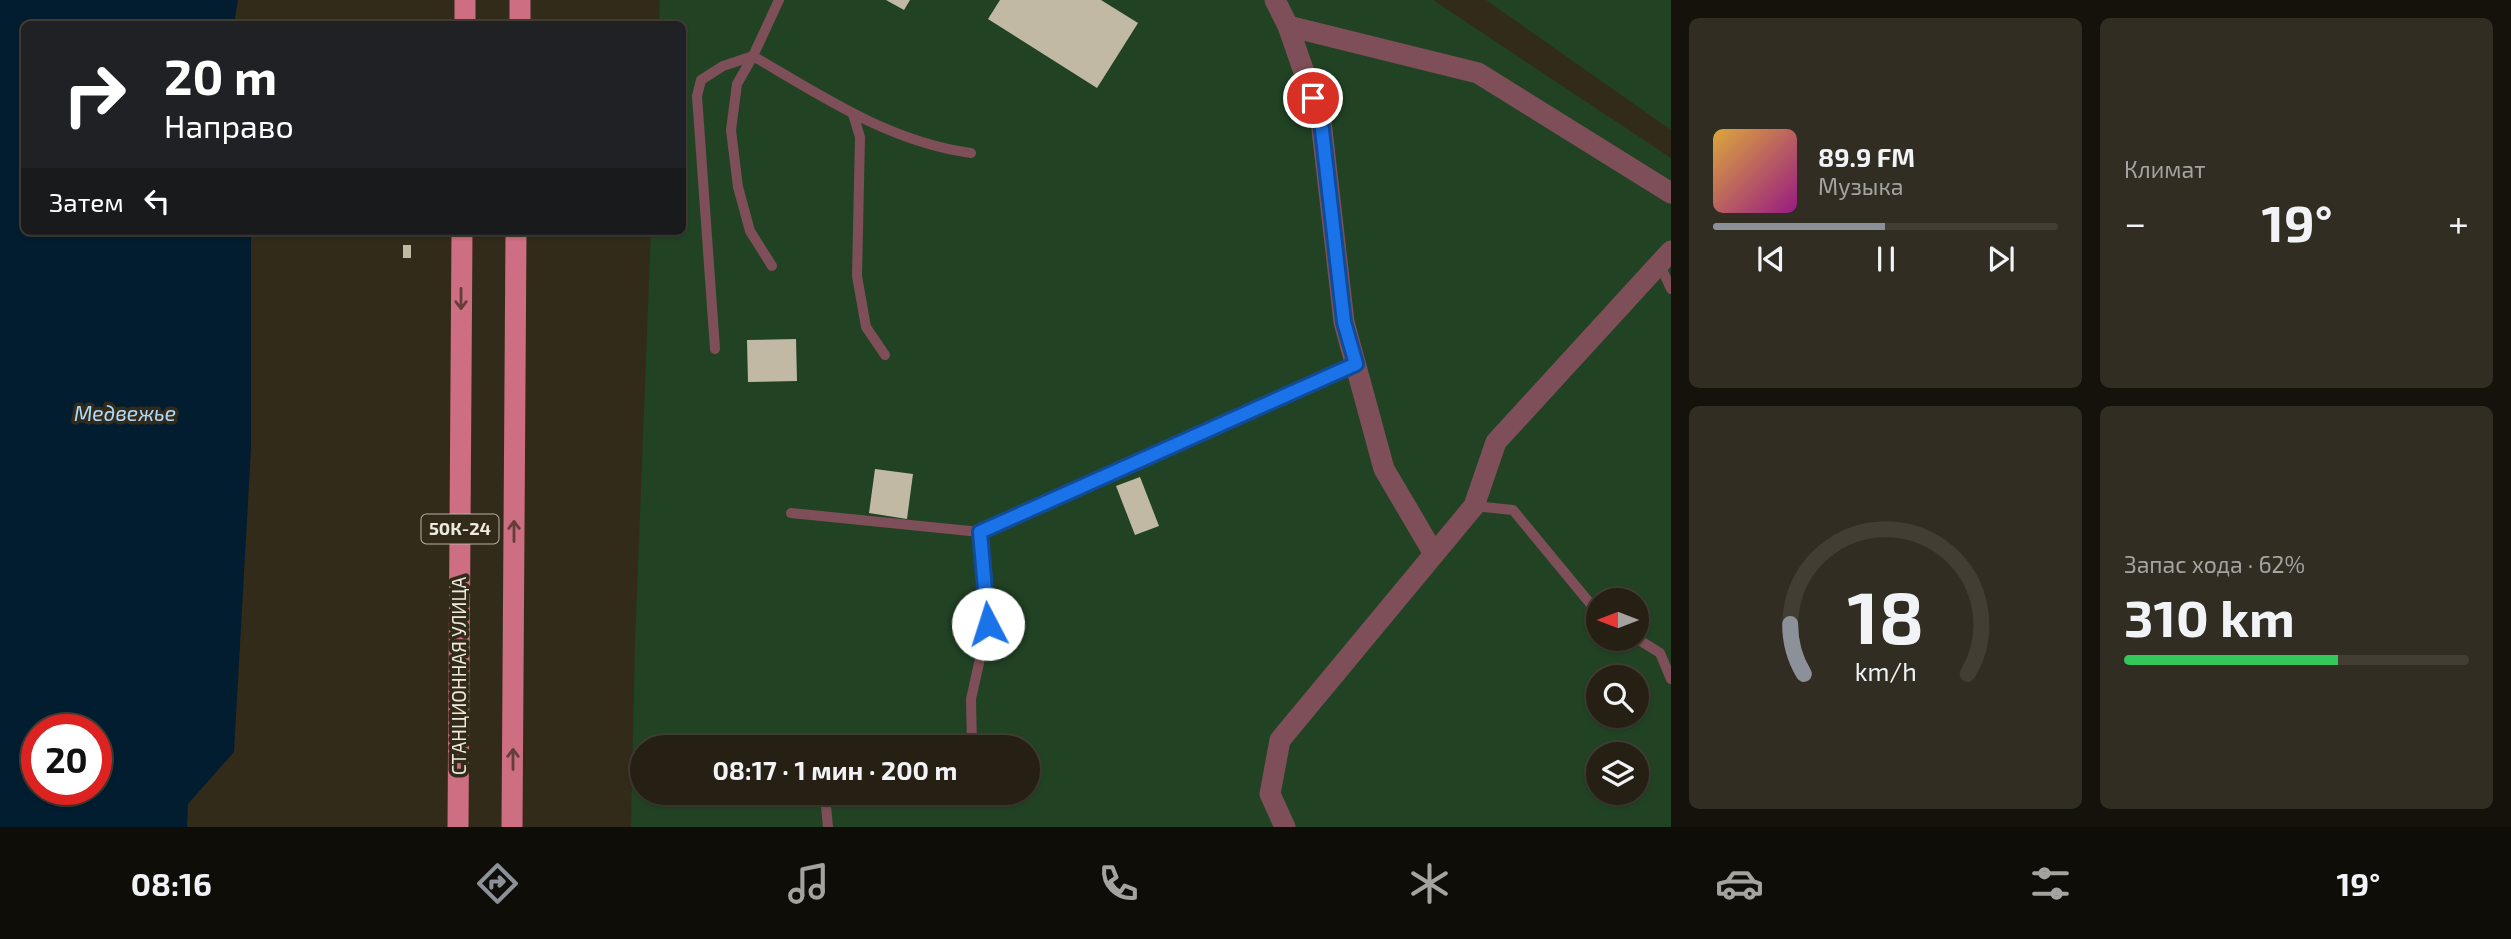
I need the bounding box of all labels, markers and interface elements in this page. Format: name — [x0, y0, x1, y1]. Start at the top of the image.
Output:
text: 20 m — [164, 46, 277, 105]
icon: right — [49, 49, 140, 140]
pin — [1283, 68, 1343, 128]
icon: arrive — [1294, 79, 1332, 117]
text: Направо — [164, 106, 294, 144]
text: 89.9 FM — [1818, 141, 1915, 172]
text: Климат — [2124, 155, 2205, 183]
text: Музыка — [1818, 172, 1903, 200]
icon: left — [138, 182, 176, 220]
text: Затем — [49, 186, 124, 217]
text: 19° — [2262, 190, 2333, 252]
text: − — [2124, 199, 2146, 245]
text: + — [2448, 199, 2469, 245]
icon: previous — [1752, 240, 1790, 278]
icon: pause — [1867, 240, 1905, 278]
icon: next — [1982, 240, 2020, 278]
one-way arrow — [454, 287, 468, 310]
water label: Медвежье — [74, 400, 176, 425]
road number: 50К-24 — [421, 514, 498, 544]
one-way arrow — [507, 520, 521, 543]
text: Запас хода · 62% — [2124, 550, 2305, 578]
text: 18 — [1847, 571, 1924, 659]
street label: СТАНЦИОННАЯ УЛИЦА — [447, 576, 470, 775]
text: 310 km — [2124, 585, 2295, 647]
position arrow — [951, 587, 1025, 661]
north arrow — [1586, 588, 1648, 651]
map controls — [1586, 588, 1649, 805]
text: km/h — [1854, 655, 1917, 685]
button: search — [1586, 665, 1649, 728]
speed limit sign: 20 — [21, 714, 112, 805]
button: layers — [1586, 742, 1649, 805]
one-way arrow — [506, 748, 520, 771]
text: 08:17 · 1 мин · 200 m — [712, 754, 958, 785]
icon: directions — [473, 859, 522, 908]
icon: music — [784, 859, 833, 908]
icon: phone — [1094, 859, 1143, 908]
icon: climate — [1405, 859, 1454, 908]
icon: car — [1715, 859, 1764, 908]
icon: filters — [2026, 859, 2075, 908]
text: 08:16 — [131, 864, 212, 902]
text: 19° — [2336, 864, 2380, 902]

